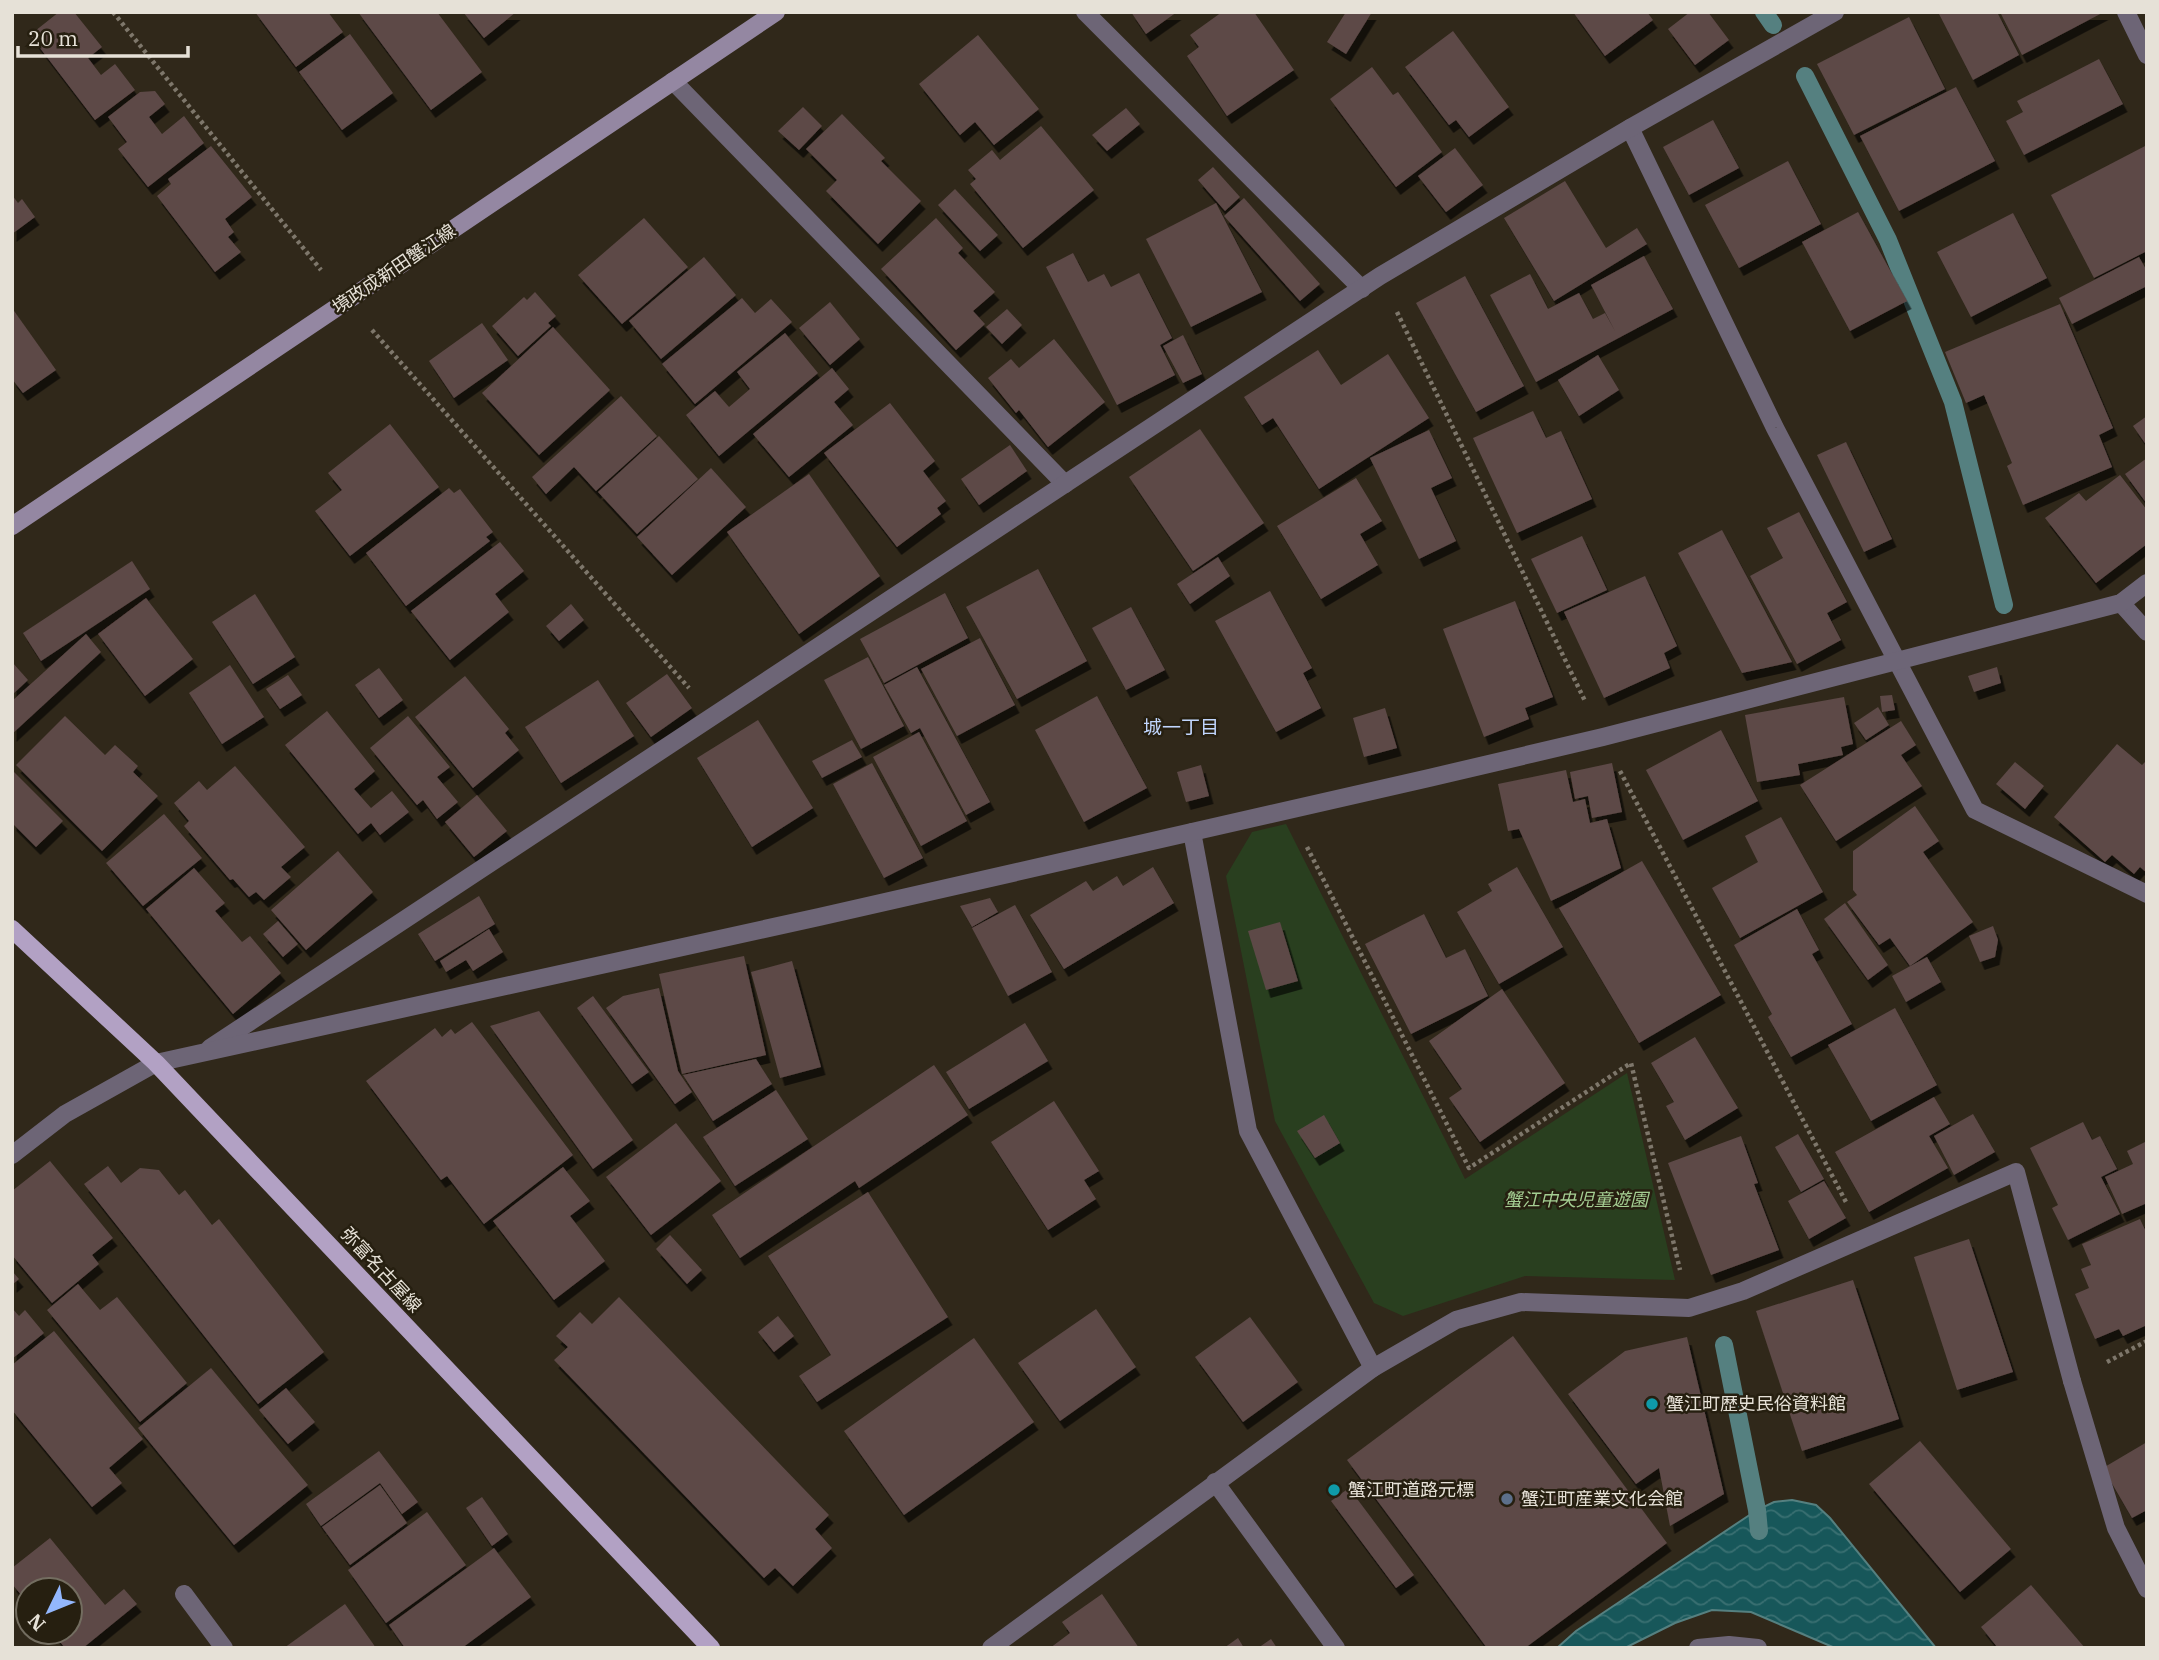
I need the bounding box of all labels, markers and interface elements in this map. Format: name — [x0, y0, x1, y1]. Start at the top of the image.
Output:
scale bar — [18, 14, 187, 58]
text: 20 m — [28, 24, 78, 52]
street label: 境政成新田蟹江線 — [328, 219, 460, 318]
district label: 城一丁目 — [1143, 715, 1219, 739]
park label: 蟹江中央児童遊園 — [1504, 1188, 1651, 1211]
street label: 弥富名古屋線 — [336, 1222, 427, 1317]
place label: 蟹江町歴史民俗資料館 — [1666, 1392, 1846, 1415]
marker: 蟹江町歴史民俗資料館 — [1644, 1396, 1660, 1412]
place label: 蟹江町道路元標 — [1348, 1478, 1474, 1501]
marker: 蟹江町道路元標 — [1326, 1482, 1342, 1498]
place label: 蟹江町産業文化会館 — [1521, 1487, 1683, 1510]
marker: 蟹江町産業文化会館 — [1499, 1491, 1515, 1507]
north arrow — [14, 1576, 84, 1646]
text: N — [23, 1609, 50, 1636]

